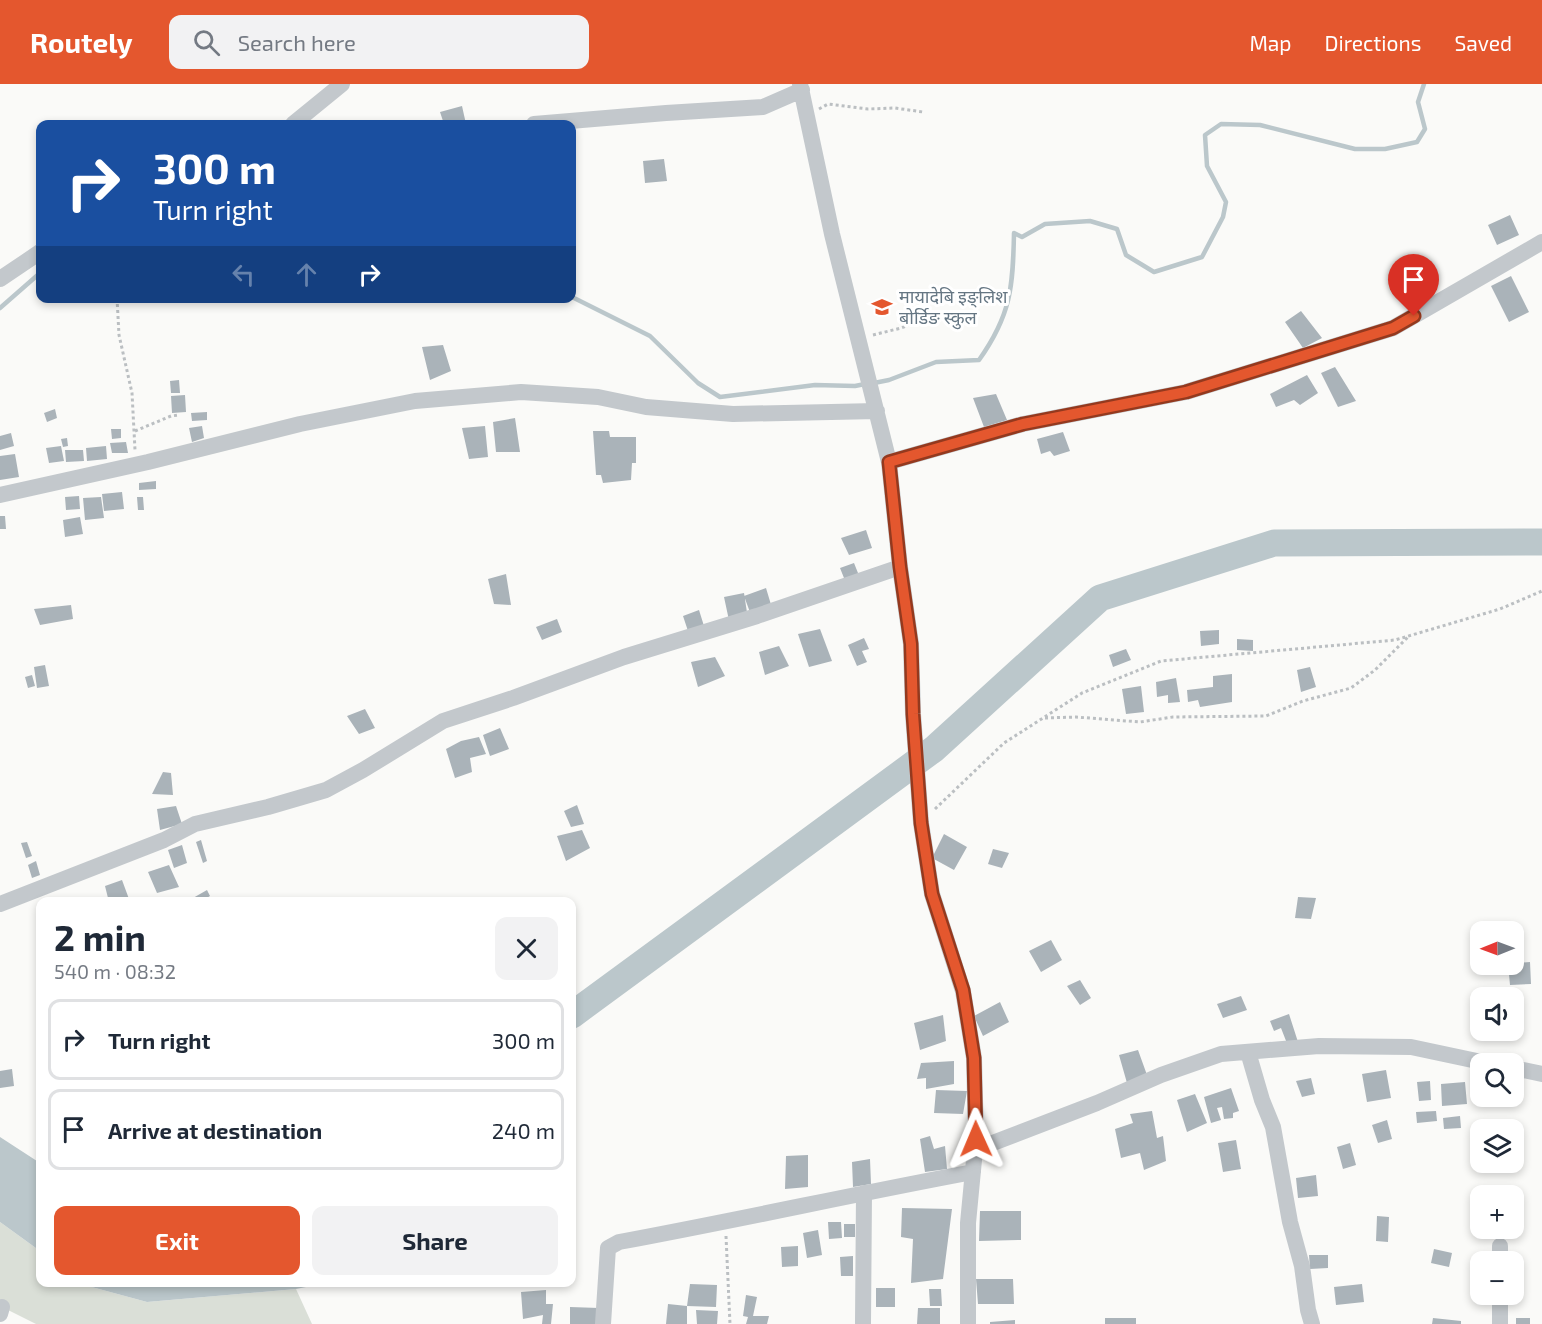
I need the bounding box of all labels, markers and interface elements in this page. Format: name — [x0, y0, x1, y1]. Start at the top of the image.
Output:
search box — [169, 15, 589, 69]
text: Routely — [30, 25, 133, 59]
icon: search — [190, 26, 223, 59]
text: Search here — [238, 29, 356, 55]
text: Map — [1249, 30, 1292, 55]
text: Directions — [1325, 30, 1421, 55]
text: Saved — [1454, 30, 1512, 55]
text: 300 m — [153, 142, 276, 192]
icon: right — [54, 144, 132, 222]
text: Turn right — [153, 193, 273, 225]
pin — [1388, 254, 1439, 316]
icon: left — [227, 258, 260, 291]
icon: ahead — [290, 258, 323, 291]
icon: right — [353, 258, 386, 291]
icon: arrive — [1397, 263, 1430, 296]
place label: मायादेबि इङ्लिश बोर्डिङ स्कुल — [899, 285, 1008, 330]
school or university icon: मायादेबि इङ्लिश बोर्डिङ स्कुल — [870, 295, 894, 319]
text: 2 min — [54, 915, 146, 958]
button: close — [495, 917, 558, 980]
north arrow — [1470, 921, 1524, 975]
map controls — [1470, 921, 1524, 1305]
text: 540 m · 08:32 — [54, 959, 176, 983]
button: sound — [1470, 987, 1524, 1041]
icon: right — [57, 1023, 90, 1056]
text: Turn right — [108, 1027, 210, 1053]
text: 300 m — [492, 1027, 555, 1053]
button: search — [1470, 1053, 1524, 1107]
position arrow — [944, 1107, 1008, 1171]
icon: arrive — [57, 1113, 90, 1146]
text: Arrive at destination — [108, 1117, 322, 1143]
text: 240 m — [492, 1117, 555, 1143]
button: layers — [1470, 1119, 1524, 1173]
button: + — [1470, 1185, 1524, 1239]
button: Exit — [54, 1206, 300, 1275]
button: Share — [312, 1206, 558, 1275]
button: − — [1470, 1251, 1524, 1305]

